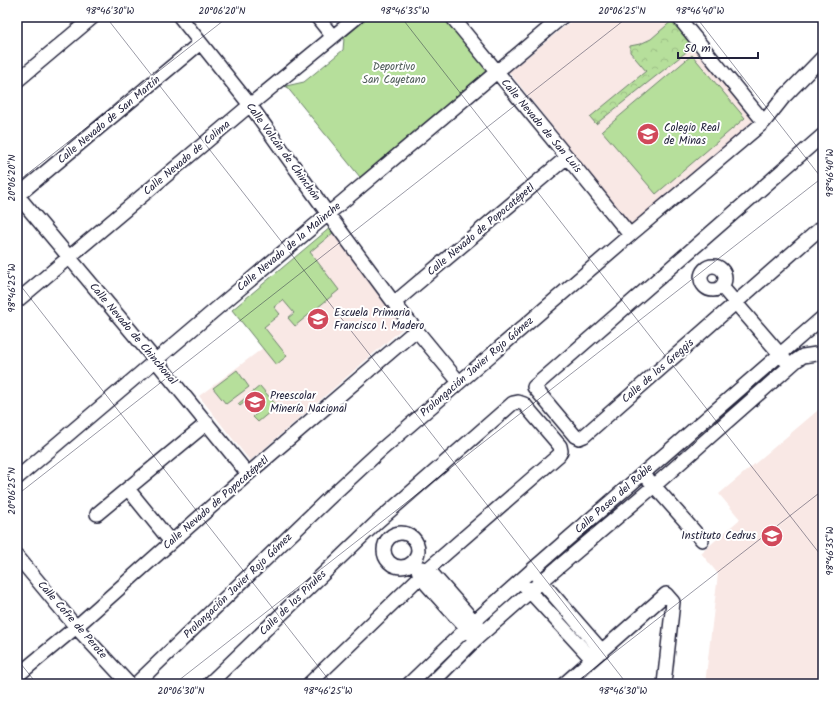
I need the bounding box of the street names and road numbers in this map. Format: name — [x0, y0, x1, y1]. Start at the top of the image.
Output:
street label: Calle Nevado de San Martín — [53, 71, 165, 169]
street label: Calle Nevado de San Luis — [496, 75, 586, 177]
street label: Calle Volcán de Chinchón — [241, 99, 325, 205]
street label: Calle Nevado de Colima — [139, 116, 235, 200]
street label: Calle Nevado de Popocatépetl — [423, 179, 539, 281]
street label: Calle Nevado de la Malinche — [233, 198, 345, 296]
street label: Calle Nevado de Chinchonal — [85, 279, 182, 389]
street label: Prolongación Javier Rojo Gómez — [416, 312, 538, 422]
street label: Calle de los Greggis — [618, 334, 699, 408]
street label: Calle Nevado de Popocatépetl — [159, 451, 273, 554]
street label: Calle Paseo del Roble — [571, 460, 657, 538]
street label: Prolongación Javier Rojo Gómez — [179, 529, 297, 643]
street label: Calle de los Pirules — [255, 566, 331, 640]
street label: Calle Cofre de Perote — [33, 577, 111, 663]

